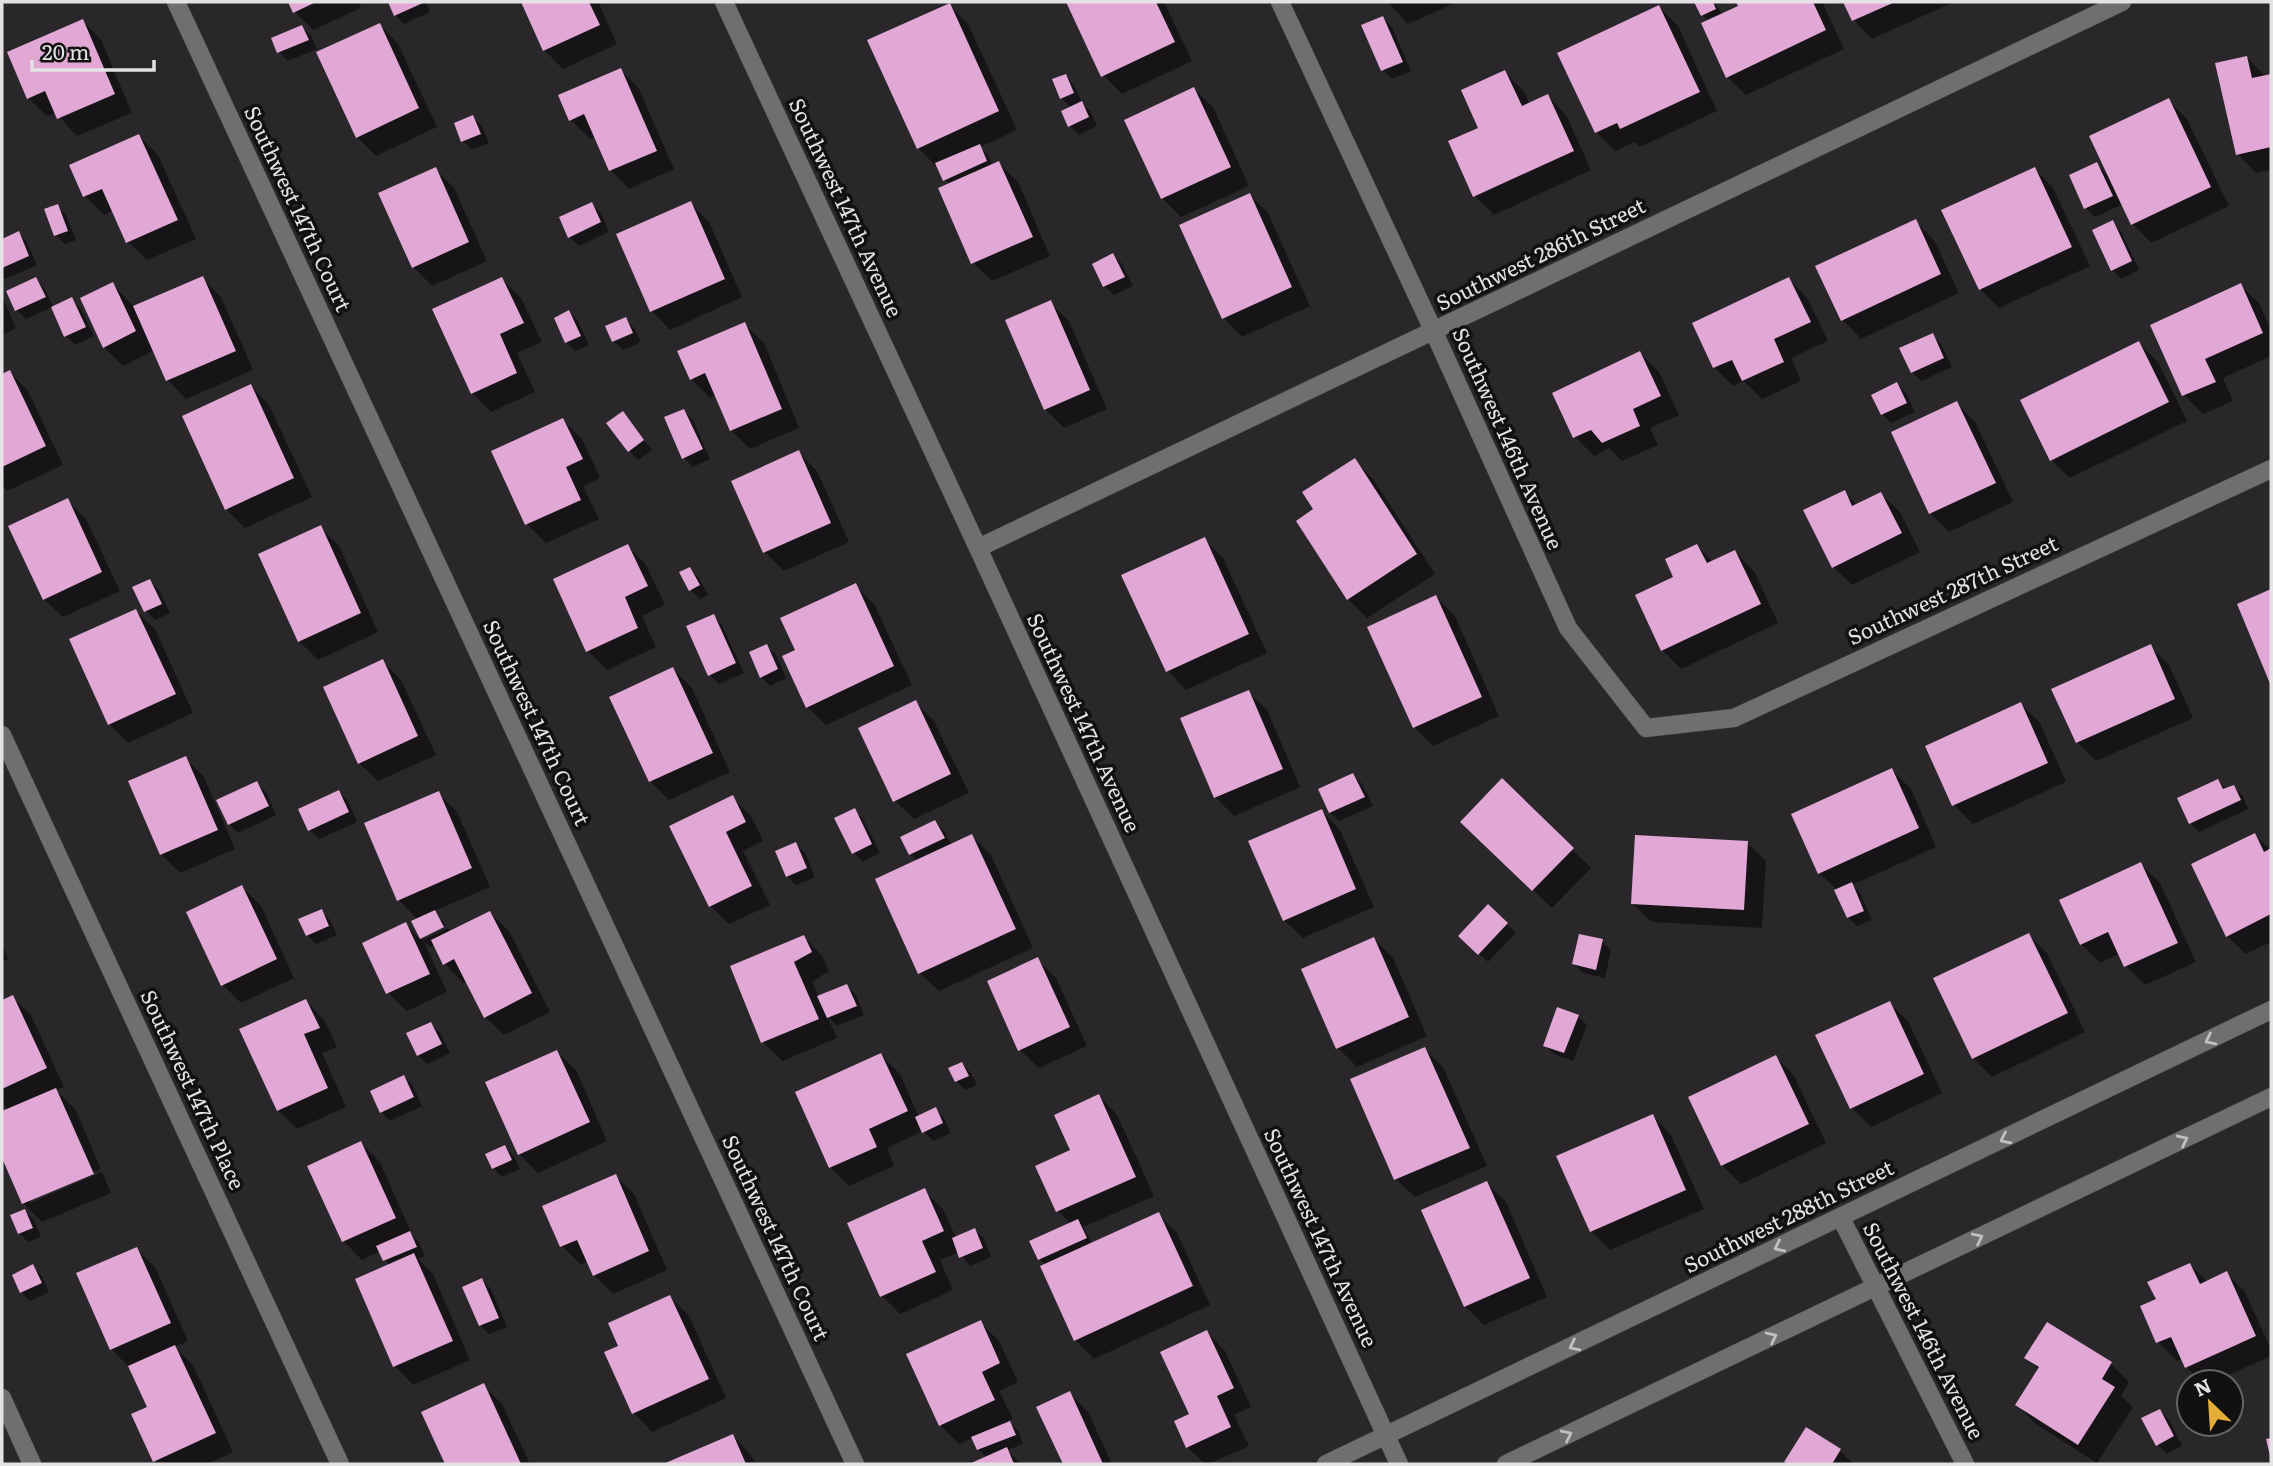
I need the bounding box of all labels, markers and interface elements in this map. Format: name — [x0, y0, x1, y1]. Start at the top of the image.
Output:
scale bar — [32, 28, 154, 72]
text: 20 m — [42, 35, 89, 66]
street label: Southwest 147th Avenue — [783, 92, 912, 322]
street label: Southwest 147th Court — [238, 100, 361, 316]
street label: Southwest 286th Street — [1430, 188, 1650, 317]
street label: Southwest 146th Avenue — [1446, 322, 1572, 554]
street label: Southwest 287th Street — [1842, 526, 2063, 651]
street label: Southwest 147th Avenue — [1021, 607, 1150, 837]
street label: Southwest 147th Court — [477, 614, 600, 830]
street label: Southwest 147th Place — [134, 984, 254, 1194]
one-way arrow — [2205, 1032, 2217, 1046]
street label: Southwest 147th Avenue — [1258, 1122, 1387, 1352]
street label: Southwest 147th Court — [716, 1129, 839, 1345]
one-way arrow — [2000, 1130, 2012, 1144]
one-way arrow — [2176, 1134, 2188, 1148]
street label: Southwest 288th Street — [1678, 1150, 1898, 1279]
street label: Southwest 146th Avenue — [1857, 1216, 1994, 1444]
one-way arrow — [1971, 1233, 1983, 1247]
one-way arrow — [1774, 1239, 1786, 1253]
one-way arrow — [1765, 1331, 1777, 1345]
one-way arrow — [1569, 1337, 1581, 1351]
north arrow — [2175, 1368, 2245, 1438]
text: N — [2189, 1371, 2216, 1403]
one-way arrow — [1560, 1429, 1572, 1443]

